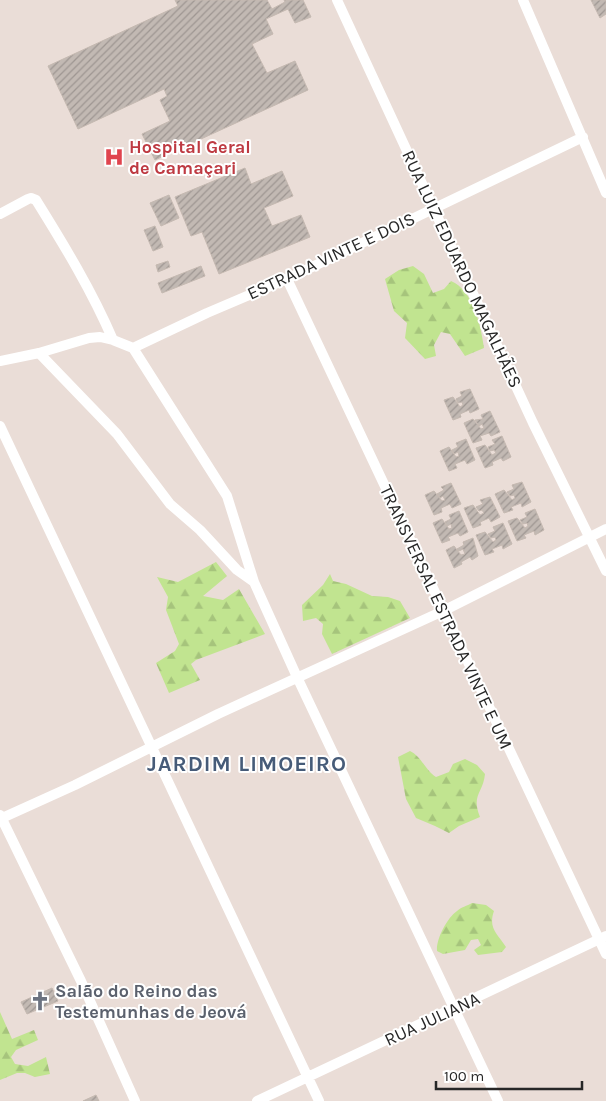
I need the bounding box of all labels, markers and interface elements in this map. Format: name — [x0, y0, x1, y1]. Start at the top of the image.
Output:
place label: Hospital Geral de Camaçari — [129, 136, 251, 179]
hospital icon: Hospital Geral de Camaçari — [103, 146, 125, 168]
street label: RUA LUIZ EDUARDO MAGALHÃES — [397, 147, 527, 391]
street label: ESTRADA VINTE E DOIS — [244, 207, 418, 305]
street label: TRANSVERSAL ESTRADA VINTE E UM — [375, 481, 517, 753]
district label: JARDIM LIMOEIRO — [147, 751, 347, 777]
place label: Salão do Reino das Testemunhas de Jeová — [55, 980, 247, 1023]
street label: RUA JULIANA — [381, 987, 483, 1051]
church icon: Salão do Reino das Testemunhas de Jeová — [29, 990, 51, 1012]
scale bar — [436, 1058, 582, 1090]
text: 100 m — [444, 1067, 484, 1085]

